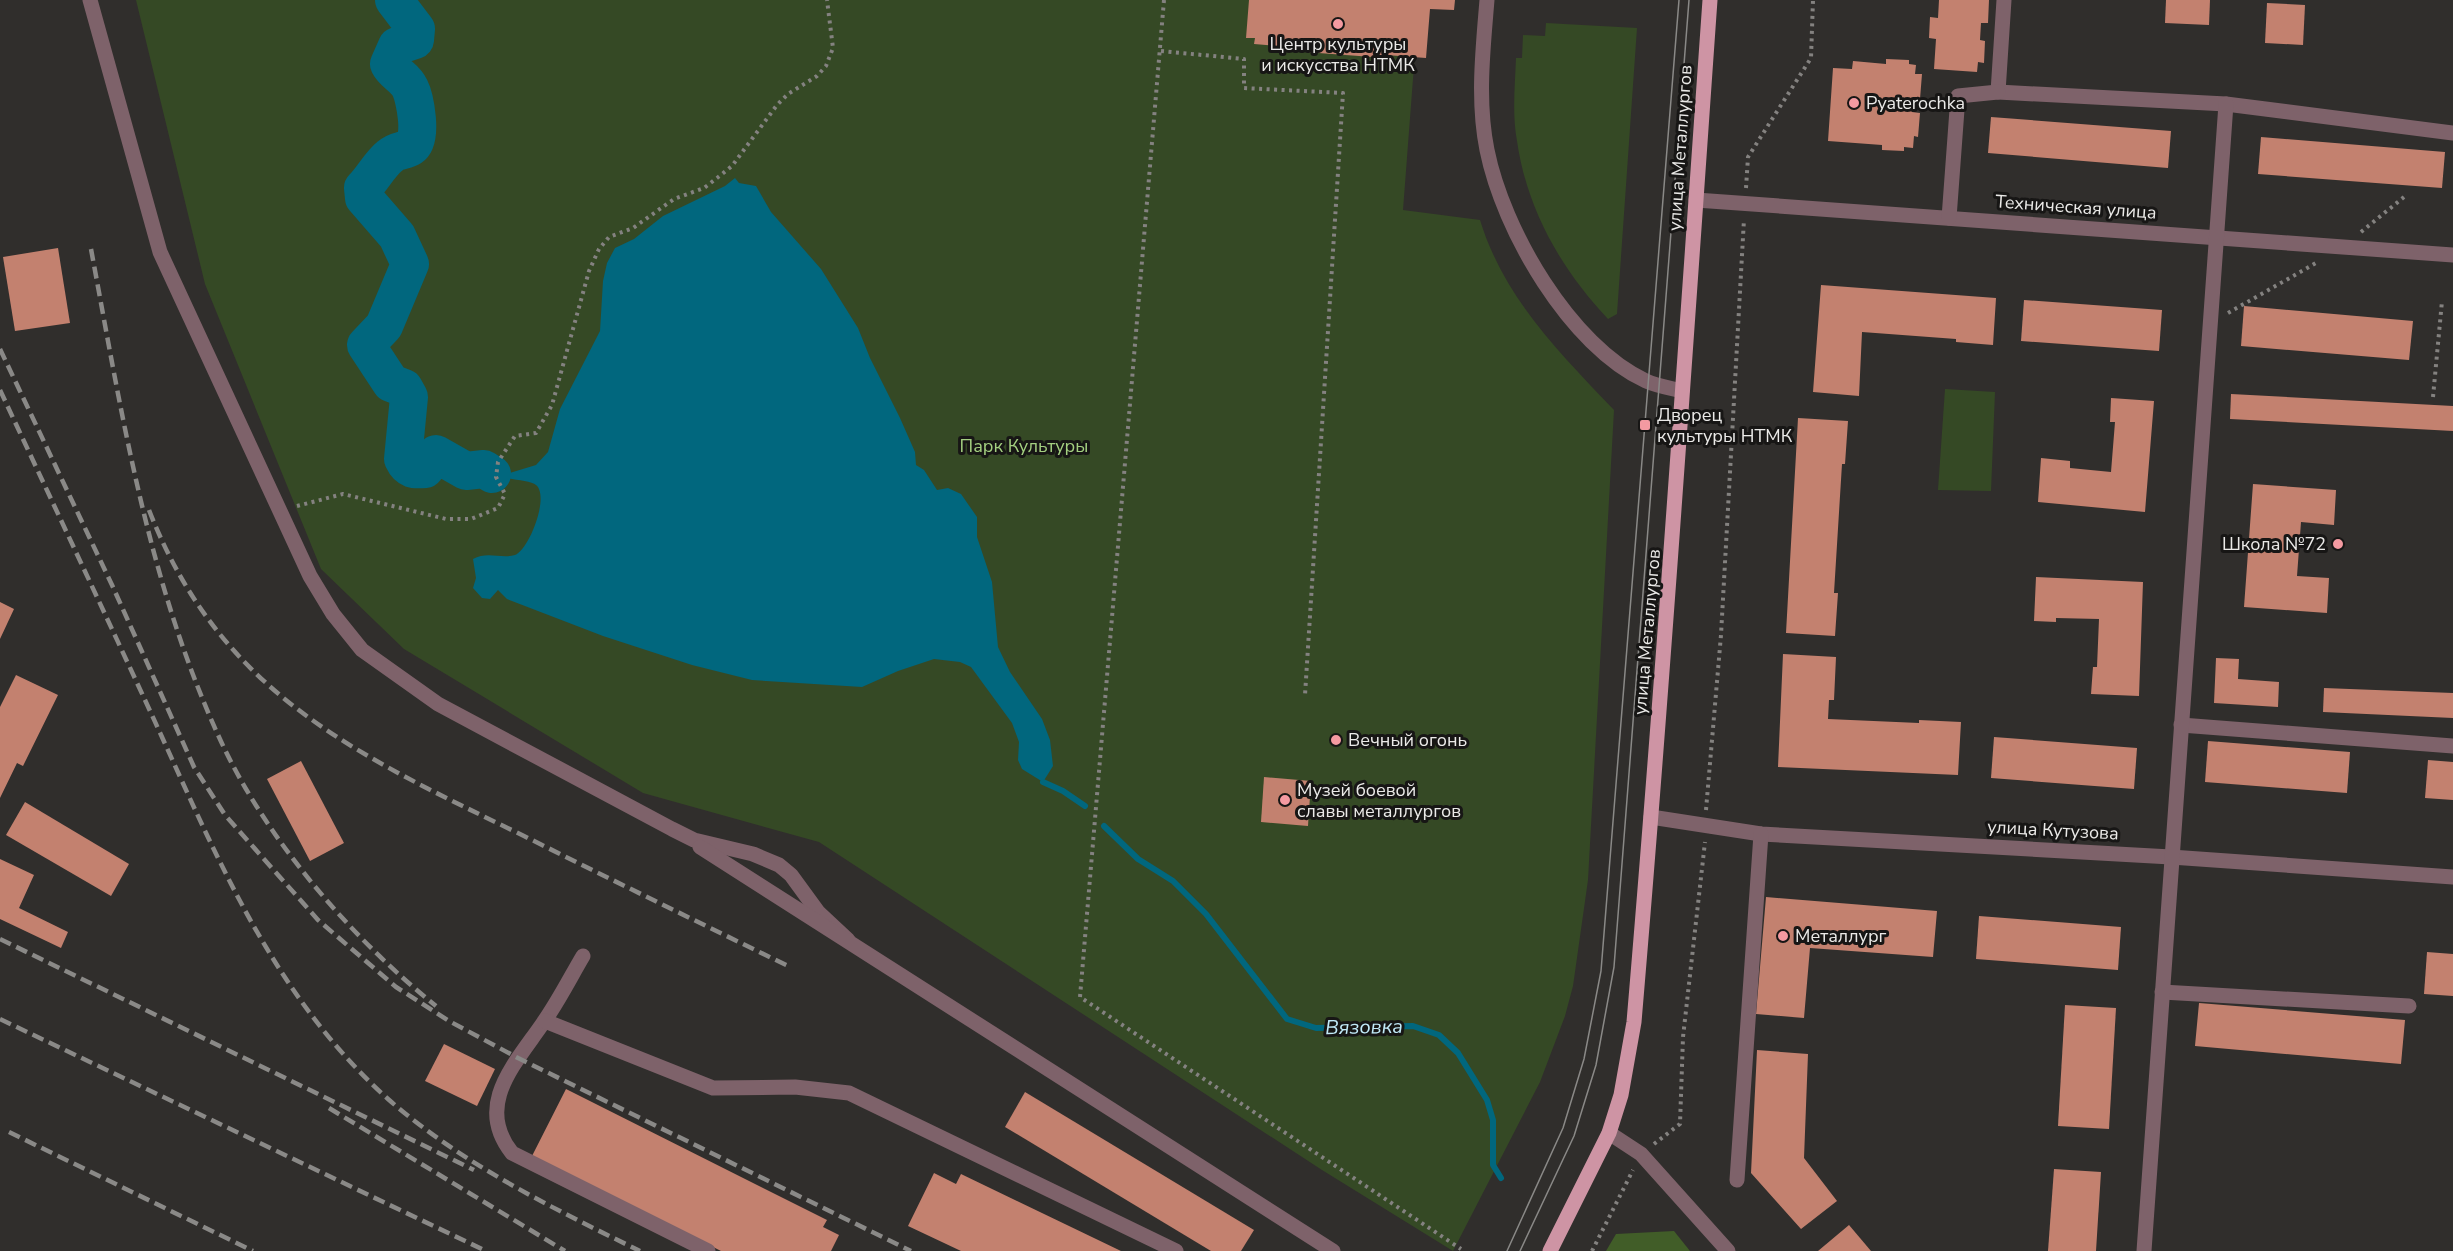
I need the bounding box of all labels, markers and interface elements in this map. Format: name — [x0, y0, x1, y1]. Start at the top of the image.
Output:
marker: Центр культуры и искусства НТМК — [1331, 17, 1345, 31]
place label: Центр культуры и искусства НТМК — [1261, 32, 1415, 77]
street label: улица Металлургов — [1662, 64, 1698, 232]
place label: Pyaterochka — [1866, 91, 1965, 115]
marker: Pyaterochka — [1847, 96, 1861, 110]
street label: Техническая улица — [1995, 189, 2157, 225]
place label: Дворец культуры НТМК — [1657, 403, 1793, 448]
marker: Дворец культуры НТМК — [1638, 418, 1652, 432]
park label: Парк Культуры — [960, 434, 1088, 458]
place label: Школа №72 — [2222, 532, 2326, 556]
marker: Школа №72 — [2331, 537, 2345, 551]
street label: улица Металлургов — [1628, 548, 1666, 716]
place label: Вечный огонь — [1348, 728, 1467, 752]
marker: Вечный огонь — [1329, 733, 1343, 747]
place label: Музей боевой славы металлургов — [1297, 778, 1461, 823]
marker: Музей боевой славы металлургов — [1278, 793, 1292, 807]
street label: улица Кутузова — [1987, 815, 2119, 845]
place label: Металлург — [1795, 924, 1887, 948]
marker: Металлург — [1776, 929, 1790, 943]
water label: Вязовка — [1325, 1013, 1403, 1041]

